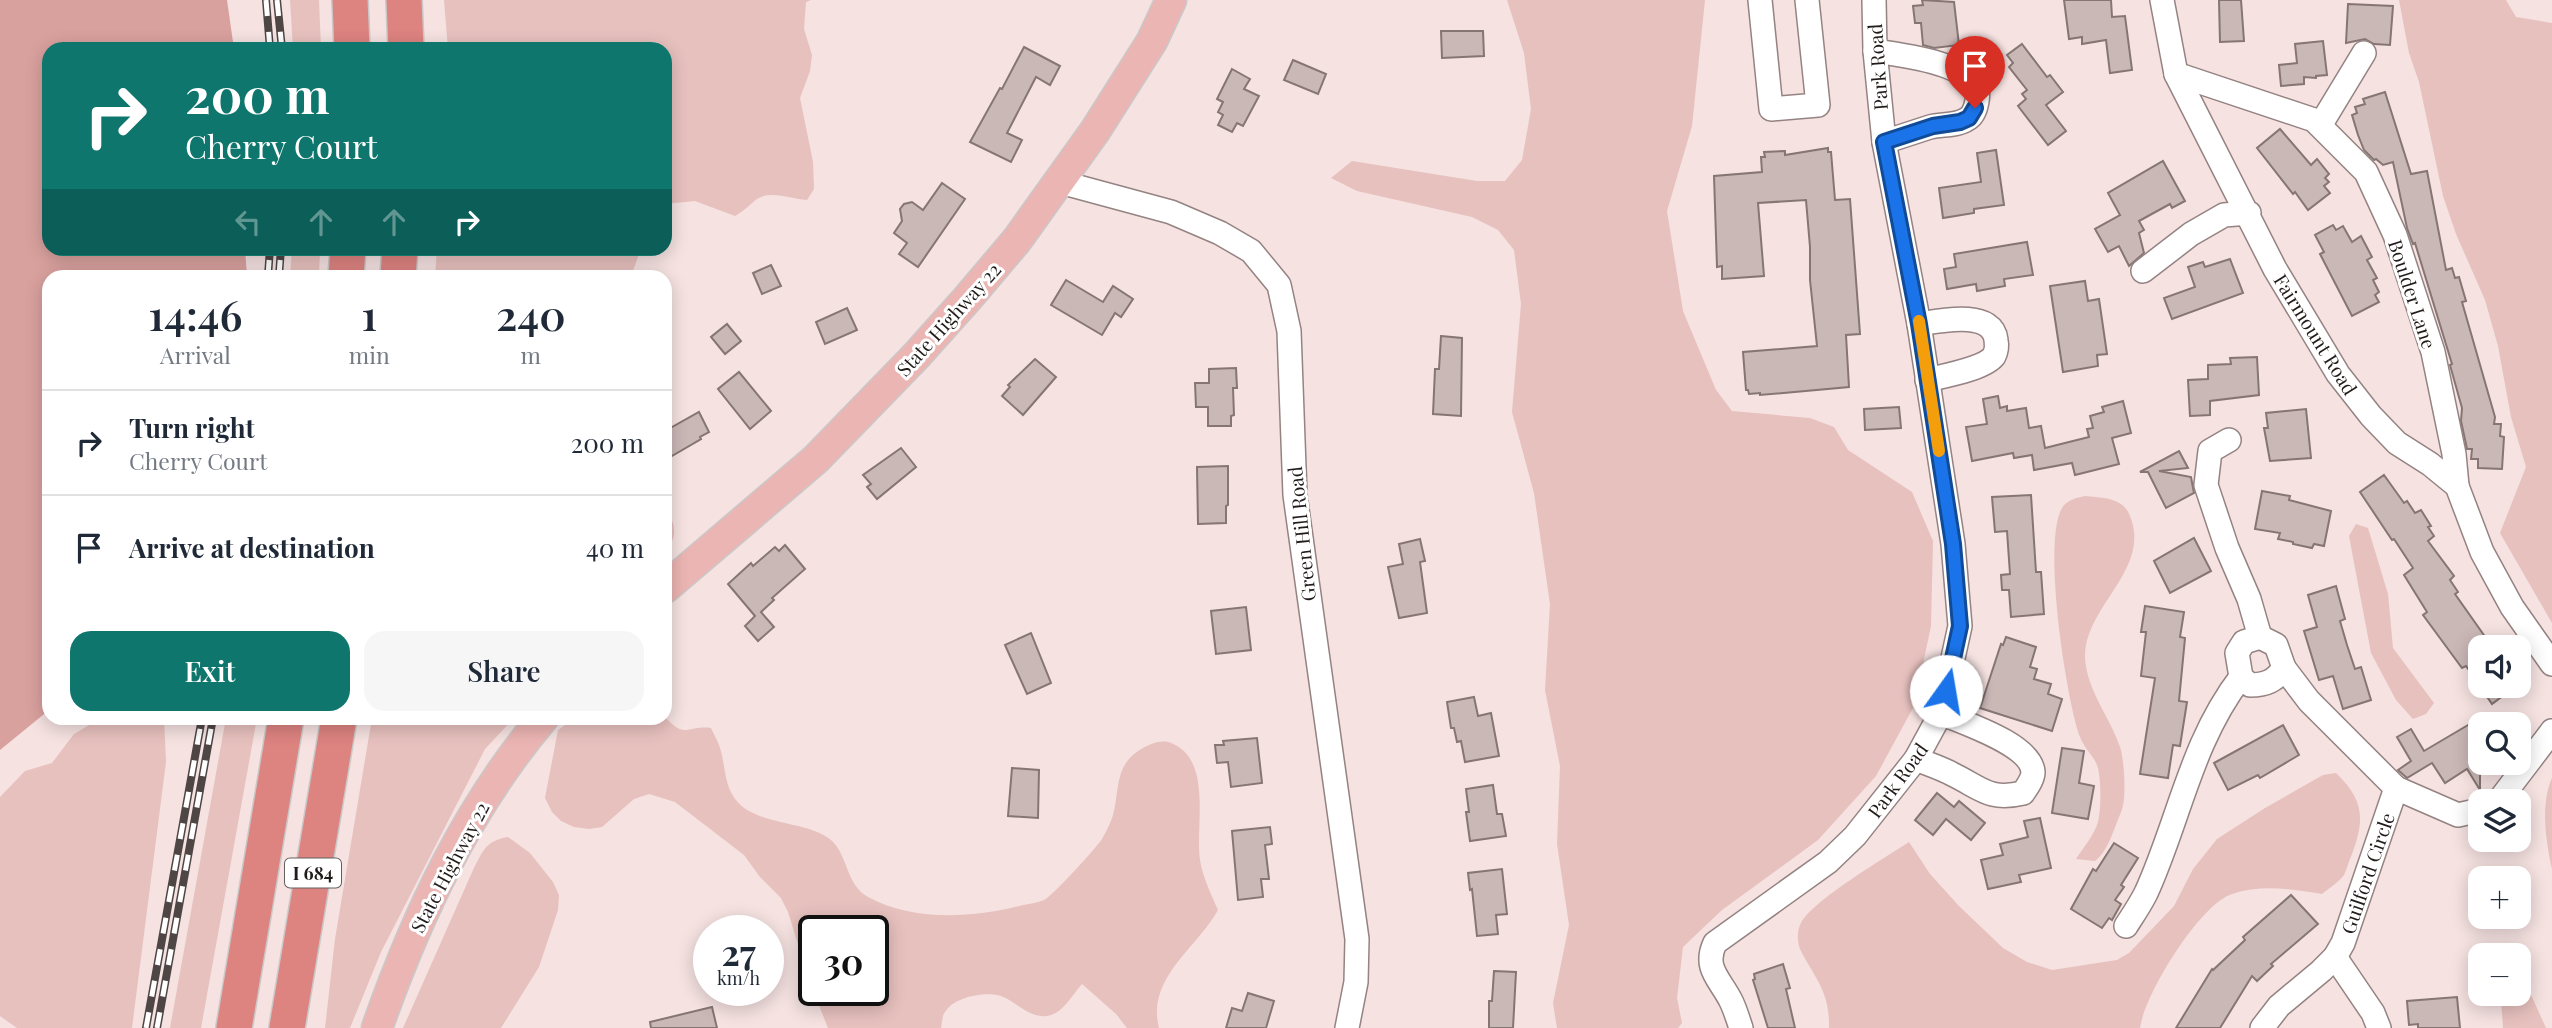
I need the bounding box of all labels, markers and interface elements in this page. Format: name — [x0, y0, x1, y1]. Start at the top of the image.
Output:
street label: Park Road — [1861, 23, 1893, 111]
pin — [1945, 36, 2005, 108]
icon: arrive — [1956, 47, 1994, 85]
text: 200 m — [185, 61, 330, 126]
icon: right — [70, 70, 161, 161]
text: Cherry Court — [185, 124, 377, 167]
icon: left — [229, 203, 267, 241]
icon: ahead — [302, 203, 340, 241]
icon: ahead — [375, 203, 413, 241]
icon: right — [448, 203, 486, 241]
street label: Boulder Lane — [2383, 236, 2443, 352]
street label: State Highway 22 — [890, 257, 1006, 381]
street label: Fairmount Road — [2268, 269, 2364, 399]
text: 14:46 — [148, 286, 242, 342]
text: 1 — [361, 286, 377, 342]
text: 240 — [496, 286, 566, 342]
text: Arrival — [160, 339, 231, 370]
text: min — [349, 339, 390, 370]
text: m — [521, 339, 541, 370]
text: Turn right — [129, 410, 255, 445]
icon: right — [70, 424, 108, 462]
text: 200 m — [571, 425, 644, 460]
text: Cherry Court — [129, 445, 267, 476]
street label: Green Hill Road — [1281, 465, 1321, 603]
icon: arrive — [70, 529, 108, 567]
text: Arrive at destination — [129, 530, 375, 565]
text: 40 m — [586, 530, 644, 565]
button: Exit — [70, 631, 350, 711]
button: Share — [364, 631, 644, 711]
map controls — [2468, 635, 2531, 1006]
button: sound — [2468, 635, 2531, 698]
position arrow — [1909, 654, 1983, 728]
button: search — [2468, 712, 2531, 775]
street label: Park Road — [1861, 737, 1933, 823]
button: layers — [2468, 789, 2531, 852]
street label: State Highway 22 — [404, 797, 494, 937]
street label: Guilford Circle — [2334, 809, 2400, 937]
road number: I 684 — [285, 858, 341, 888]
button: + — [2468, 866, 2531, 929]
speed limit sign: 30 — [798, 915, 889, 1006]
text: 27 — [721, 928, 756, 975]
button: − — [2468, 943, 2531, 1006]
text: km/h — [717, 966, 760, 990]

